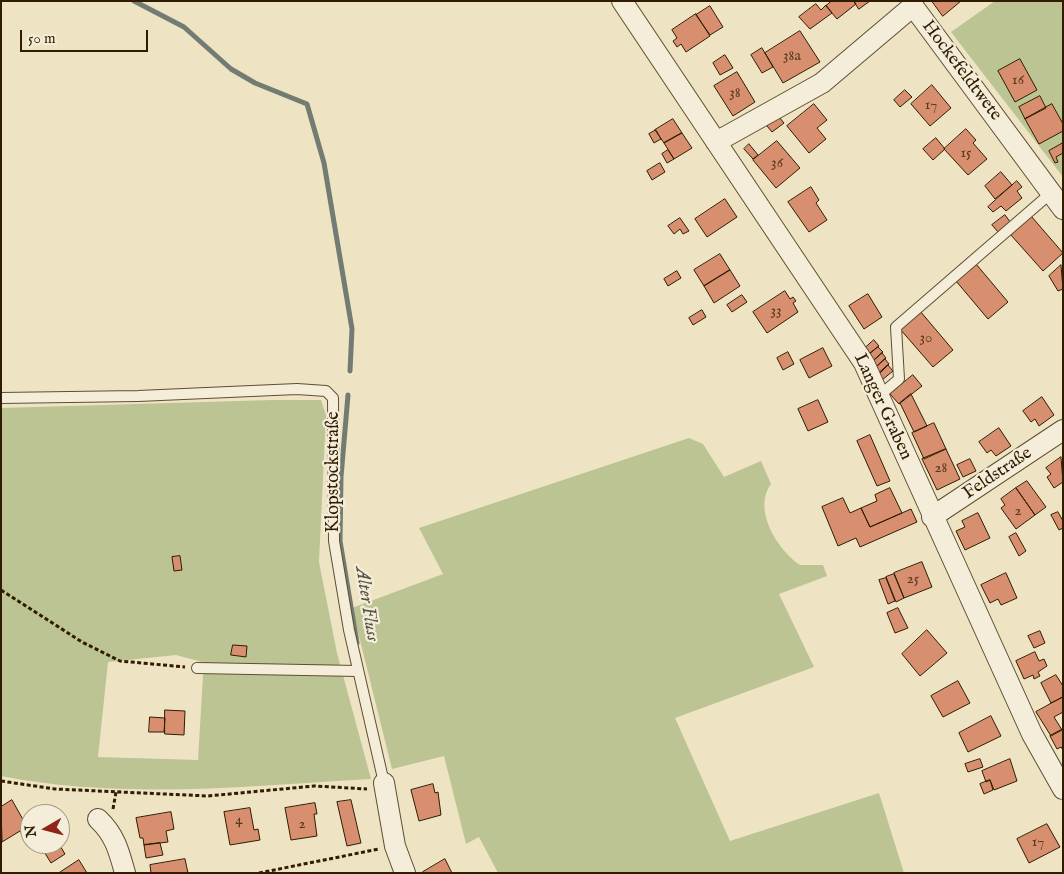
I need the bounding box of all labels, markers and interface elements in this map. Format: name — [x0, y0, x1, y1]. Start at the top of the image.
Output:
street label: Hockefeldtwete — [916, 17, 1006, 125]
scale bar — [22, 20, 150, 52]
text: 50 m — [28, 29, 56, 48]
house number: 38a — [783, 48, 801, 66]
house number: 16 — [1012, 72, 1024, 90]
house number: 38 — [729, 85, 741, 103]
house number: 17 — [925, 97, 937, 115]
house number: 15 — [960, 145, 972, 163]
house number: 36 — [771, 155, 783, 173]
house number: 33 — [770, 303, 782, 321]
house number: 30 — [920, 330, 932, 348]
street label: Langer Graben — [848, 350, 916, 464]
street label: Klopstockstraße — [323, 411, 345, 533]
street label: Feldstraße — [959, 443, 1037, 505]
house number: 28 — [935, 460, 947, 478]
house number: 2 — [1014, 503, 1022, 521]
water label: Alter Fluss — [349, 565, 383, 643]
house number: 25 — [907, 571, 919, 589]
north arrow — [20, 804, 70, 854]
house number: 4 — [235, 812, 243, 830]
house number: 2 — [298, 816, 306, 834]
text: N — [21, 824, 41, 838]
house number: 17 — [1032, 834, 1044, 852]

